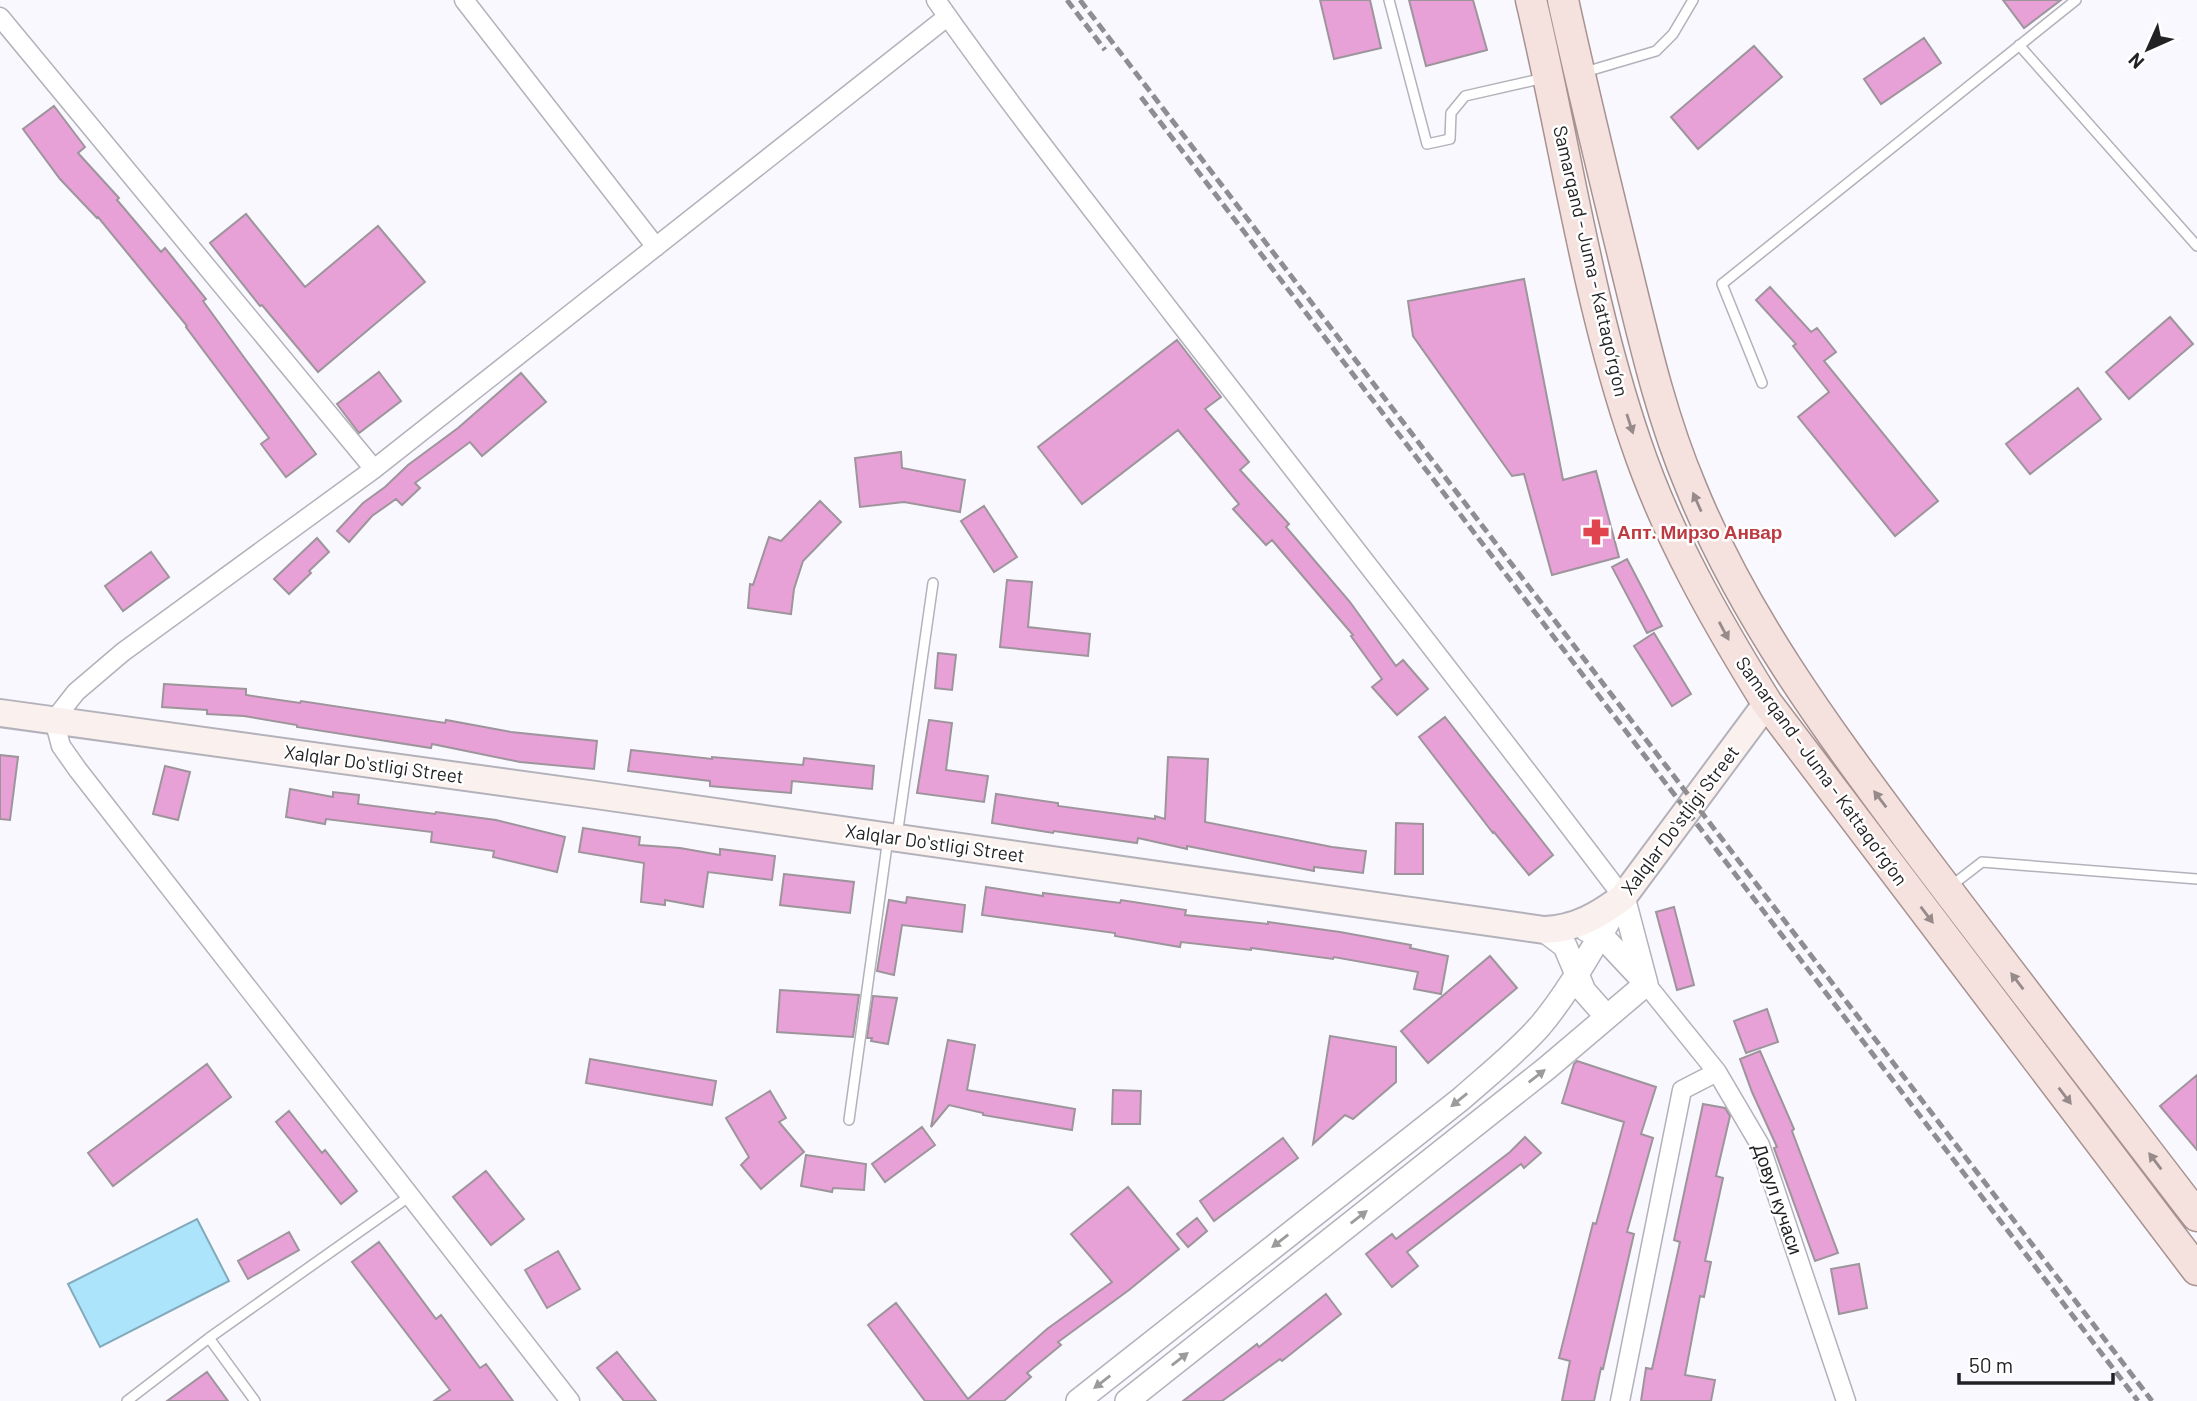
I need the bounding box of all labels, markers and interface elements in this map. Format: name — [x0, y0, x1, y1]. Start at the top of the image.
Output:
north arrow — [2113, 14, 2183, 84]
text: N — [2123, 49, 2148, 74]
street label: Samarqand - Juma - Kattaqo‘rg‘on — [1549, 123, 1634, 399]
one-way arrow — [1625, 414, 1636, 435]
one-way arrow — [1691, 492, 1703, 512]
pharmacy icon: Апт. Мирзо Анвар — [1581, 517, 1611, 547]
place label: Апт. Мирзо Анвар — [1617, 520, 1782, 543]
one-way arrow — [1718, 621, 1730, 641]
street label: Samarqand - Juma - Kattaqo‘rg‘on — [1732, 652, 1913, 890]
street label: Xalqlar Doʻstligi Street — [283, 740, 465, 787]
street label: Xalqlar Doʻstligi Street — [1616, 740, 1743, 899]
one-way arrow — [1873, 790, 1887, 809]
street label: Xalqlar Doʻstligi Street — [844, 819, 1026, 866]
one-way arrow — [1920, 906, 1935, 924]
one-way arrow — [2011, 972, 2025, 990]
one-way arrow — [1527, 1068, 1545, 1083]
one-way arrow — [2057, 1087, 2072, 1105]
one-way arrow — [1450, 1092, 1467, 1107]
street label: Довул кучаси — [1749, 1140, 1808, 1257]
one-way arrow — [2148, 1153, 2163, 1171]
one-way arrow — [1349, 1210, 1367, 1225]
one-way arrow — [1272, 1234, 1290, 1249]
scale bar — [1959, 1342, 2113, 1386]
one-way arrow — [1171, 1351, 1189, 1366]
text: 50 m — [1969, 1352, 2013, 1377]
one-way arrow — [1093, 1375, 1111, 1390]

